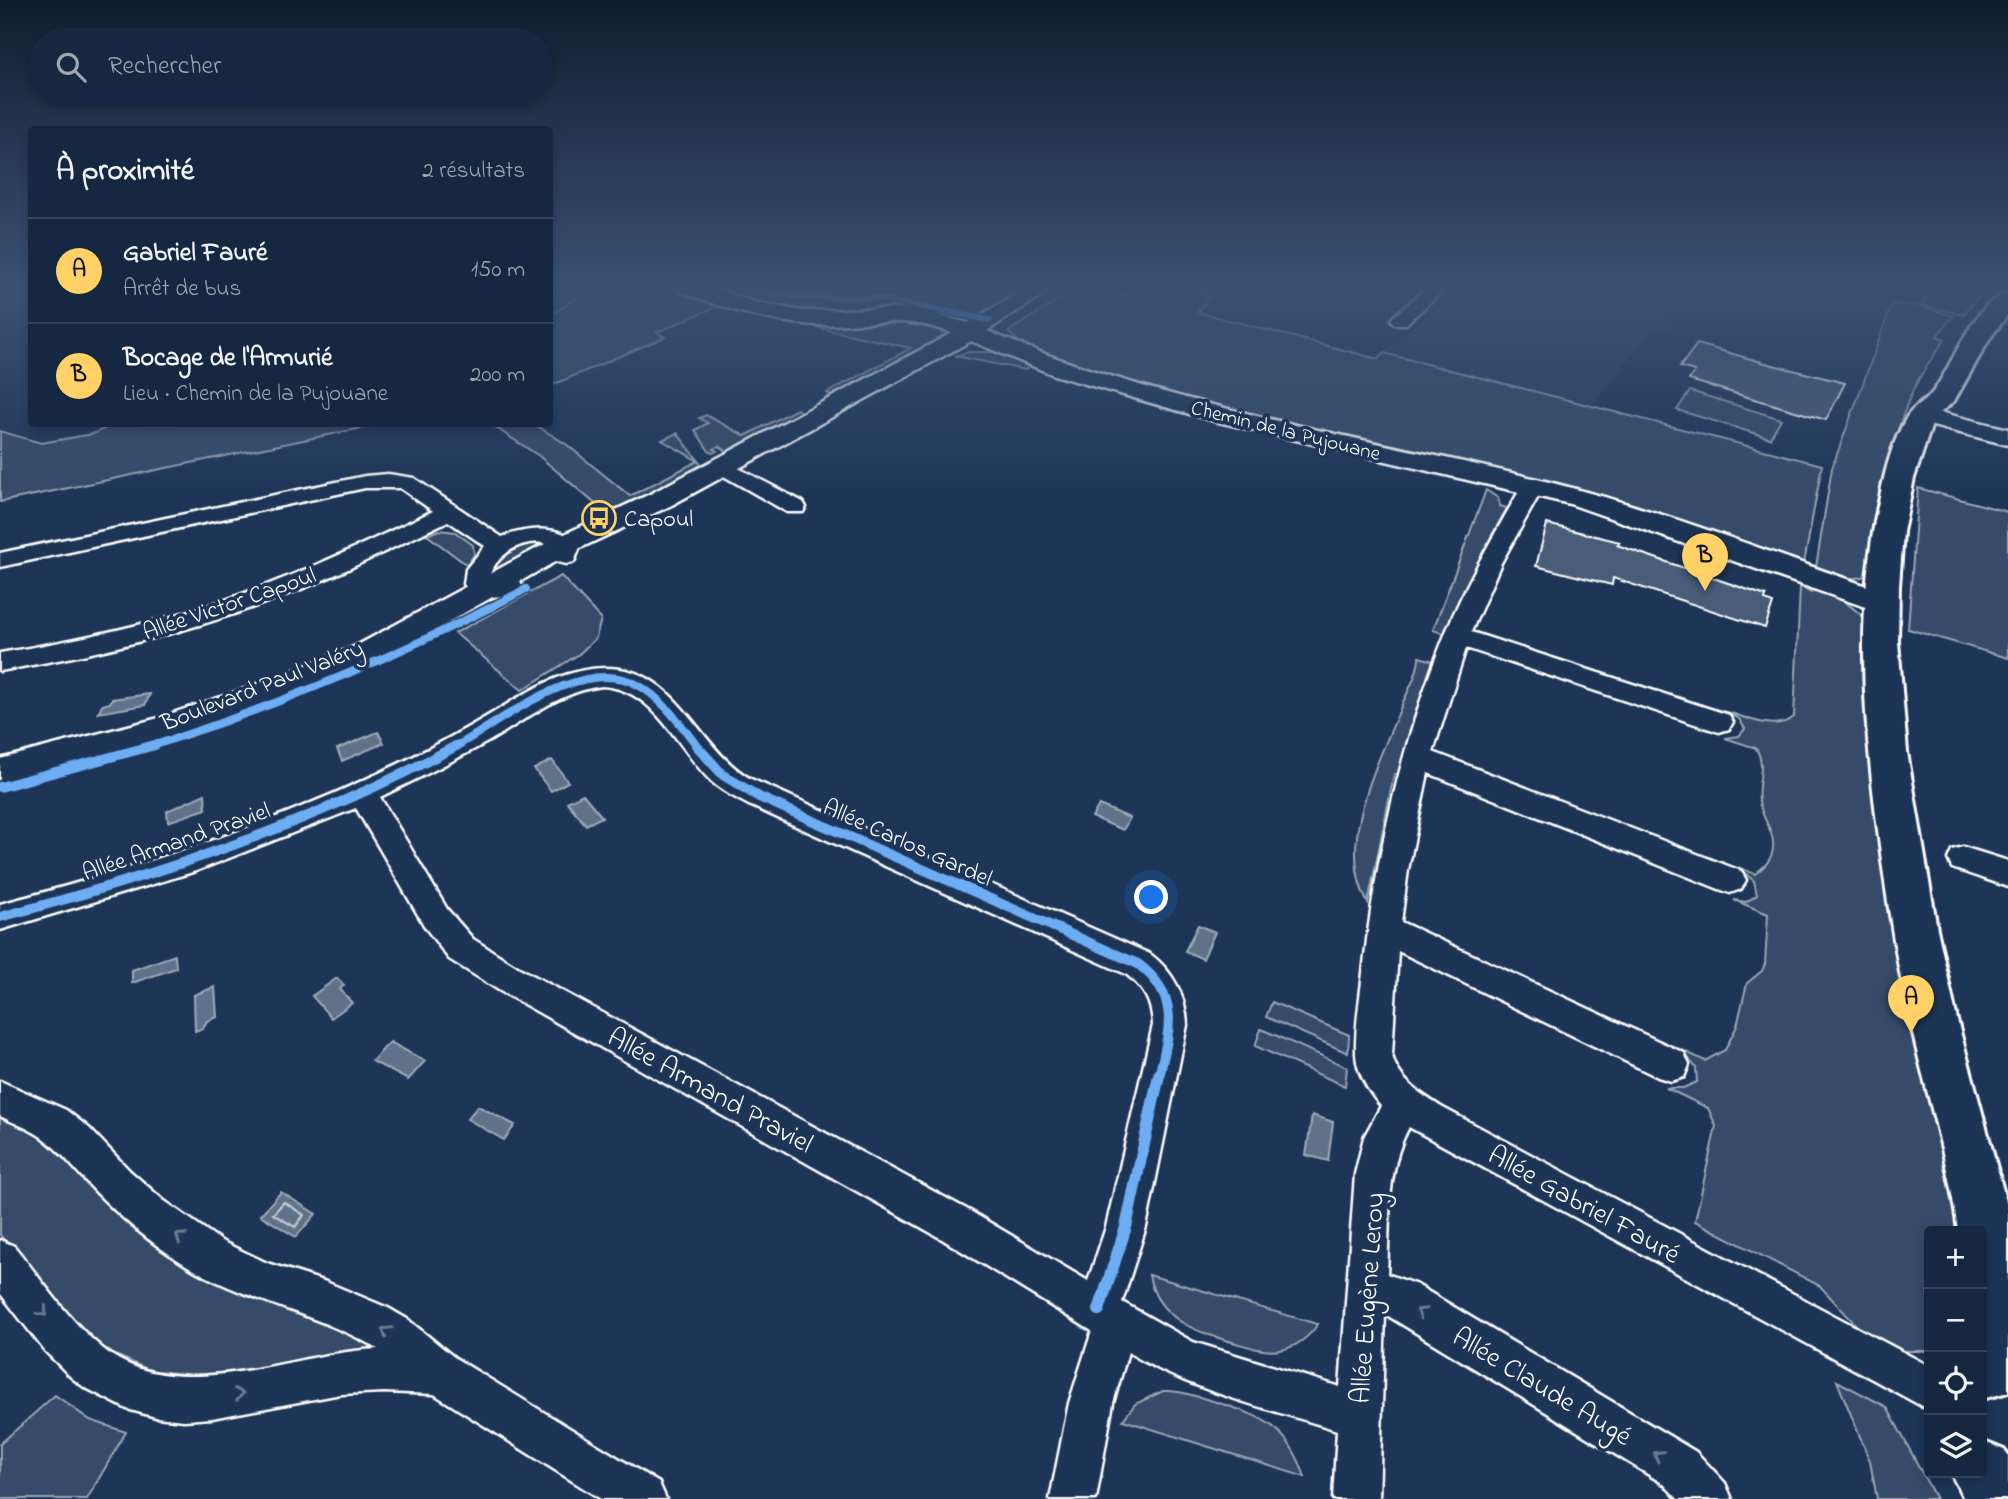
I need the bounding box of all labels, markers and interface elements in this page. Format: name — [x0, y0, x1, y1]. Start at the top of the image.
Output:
search box — [28, 28, 553, 105]
icon: search — [52, 48, 90, 86]
text: Rechercher — [108, 48, 221, 86]
text: À proximité — [56, 150, 194, 194]
text: 2 résultats — [422, 155, 525, 188]
text: Gabriel Fauré — [123, 235, 268, 273]
text: A — [72, 254, 86, 287]
text: 150 m — [471, 254, 525, 287]
text: Arrêt de bus — [123, 273, 241, 306]
text: Bocage de l'Armurié — [123, 340, 333, 378]
text: B — [71, 359, 87, 392]
text: 200 m — [470, 359, 525, 392]
text: Lieu · Chemin de la Pujouane — [123, 378, 388, 411]
street label: Chemin de la Pujouane — [1188, 394, 1384, 470]
bus stop icon: Capoul — [580, 499, 618, 537]
place label: Capoul — [624, 503, 693, 538]
pin: B — [1682, 533, 1728, 591]
street label: Allée Victor Capoul — [138, 559, 321, 651]
street label: Boulevard Paul Valéry — [155, 632, 370, 744]
street label: Allée Carlos Gardel — [817, 791, 997, 897]
street label: Allée Armand Praviel — [78, 795, 276, 892]
your location — [1134, 880, 1168, 914]
pin: A — [1888, 975, 1934, 1033]
street label: Allée Armand Praviel — [599, 1018, 820, 1166]
street label: Allée Gabriel Fauré — [1480, 1136, 1687, 1276]
street label: Allée Eugène Leroy — [1342, 1191, 1397, 1405]
map controls — [1924, 1226, 1987, 1478]
button: + — [1924, 1226, 1987, 1289]
one-way arrow — [175, 1233, 188, 1245]
button: − — [1924, 1289, 1987, 1352]
one-way arrow — [35, 1305, 48, 1317]
one-way arrow — [1416, 1307, 1429, 1320]
street label: Allée Claude Augé — [1443, 1318, 1639, 1458]
one-way arrow — [381, 1327, 394, 1339]
button: locate — [1924, 1352, 1987, 1415]
one-way arrow — [234, 1387, 245, 1402]
button: layers — [1924, 1415, 1987, 1478]
one-way arrow — [1652, 1450, 1665, 1463]

